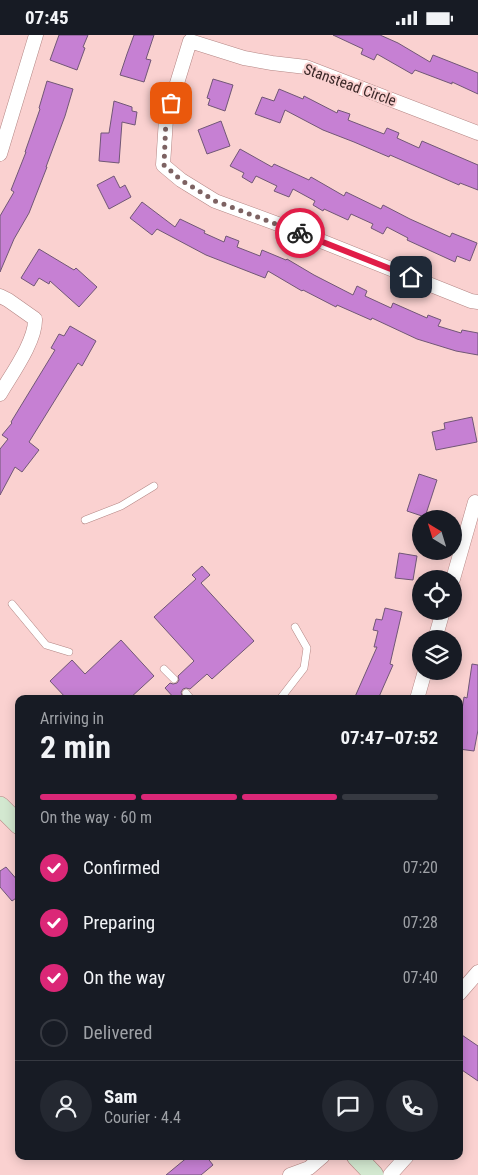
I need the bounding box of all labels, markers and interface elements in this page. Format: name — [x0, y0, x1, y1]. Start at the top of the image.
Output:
text: 07:45 — [25, 6, 69, 29]
street label: Stanstead Circle — [301, 60, 399, 110]
pin — [150, 82, 192, 124]
icon: bag — [157, 89, 185, 117]
courier — [275, 208, 325, 258]
icon: bike — [286, 219, 314, 247]
pin — [390, 256, 432, 298]
icon: home — [397, 263, 425, 291]
north arrow — [412, 510, 462, 560]
map controls — [412, 510, 462, 680]
button: locate — [412, 570, 462, 620]
button: layers — [412, 630, 462, 680]
text: Arriving in — [40, 709, 104, 728]
text: 07:47–07:52 — [340, 726, 438, 749]
text: 2 min — [40, 728, 111, 766]
text: On the way · 60 m — [40, 808, 152, 827]
icon: check — [40, 854, 68, 882]
text: Confirmed — [83, 856, 160, 879]
text: 07:20 — [403, 858, 438, 877]
icon: check — [40, 909, 68, 937]
text: Preparing — [83, 911, 155, 934]
text: 07:28 — [403, 913, 438, 932]
icon: check — [40, 964, 68, 992]
text: On the way — [83, 966, 165, 989]
text: 07:40 — [403, 968, 438, 987]
text: Delivered — [83, 1021, 152, 1044]
button: person — [40, 1080, 92, 1132]
button: chat — [322, 1080, 374, 1132]
button: phone — [386, 1080, 438, 1132]
text: Sam — [104, 1085, 137, 1108]
text: Courier · 4.4 — [104, 1108, 181, 1127]

